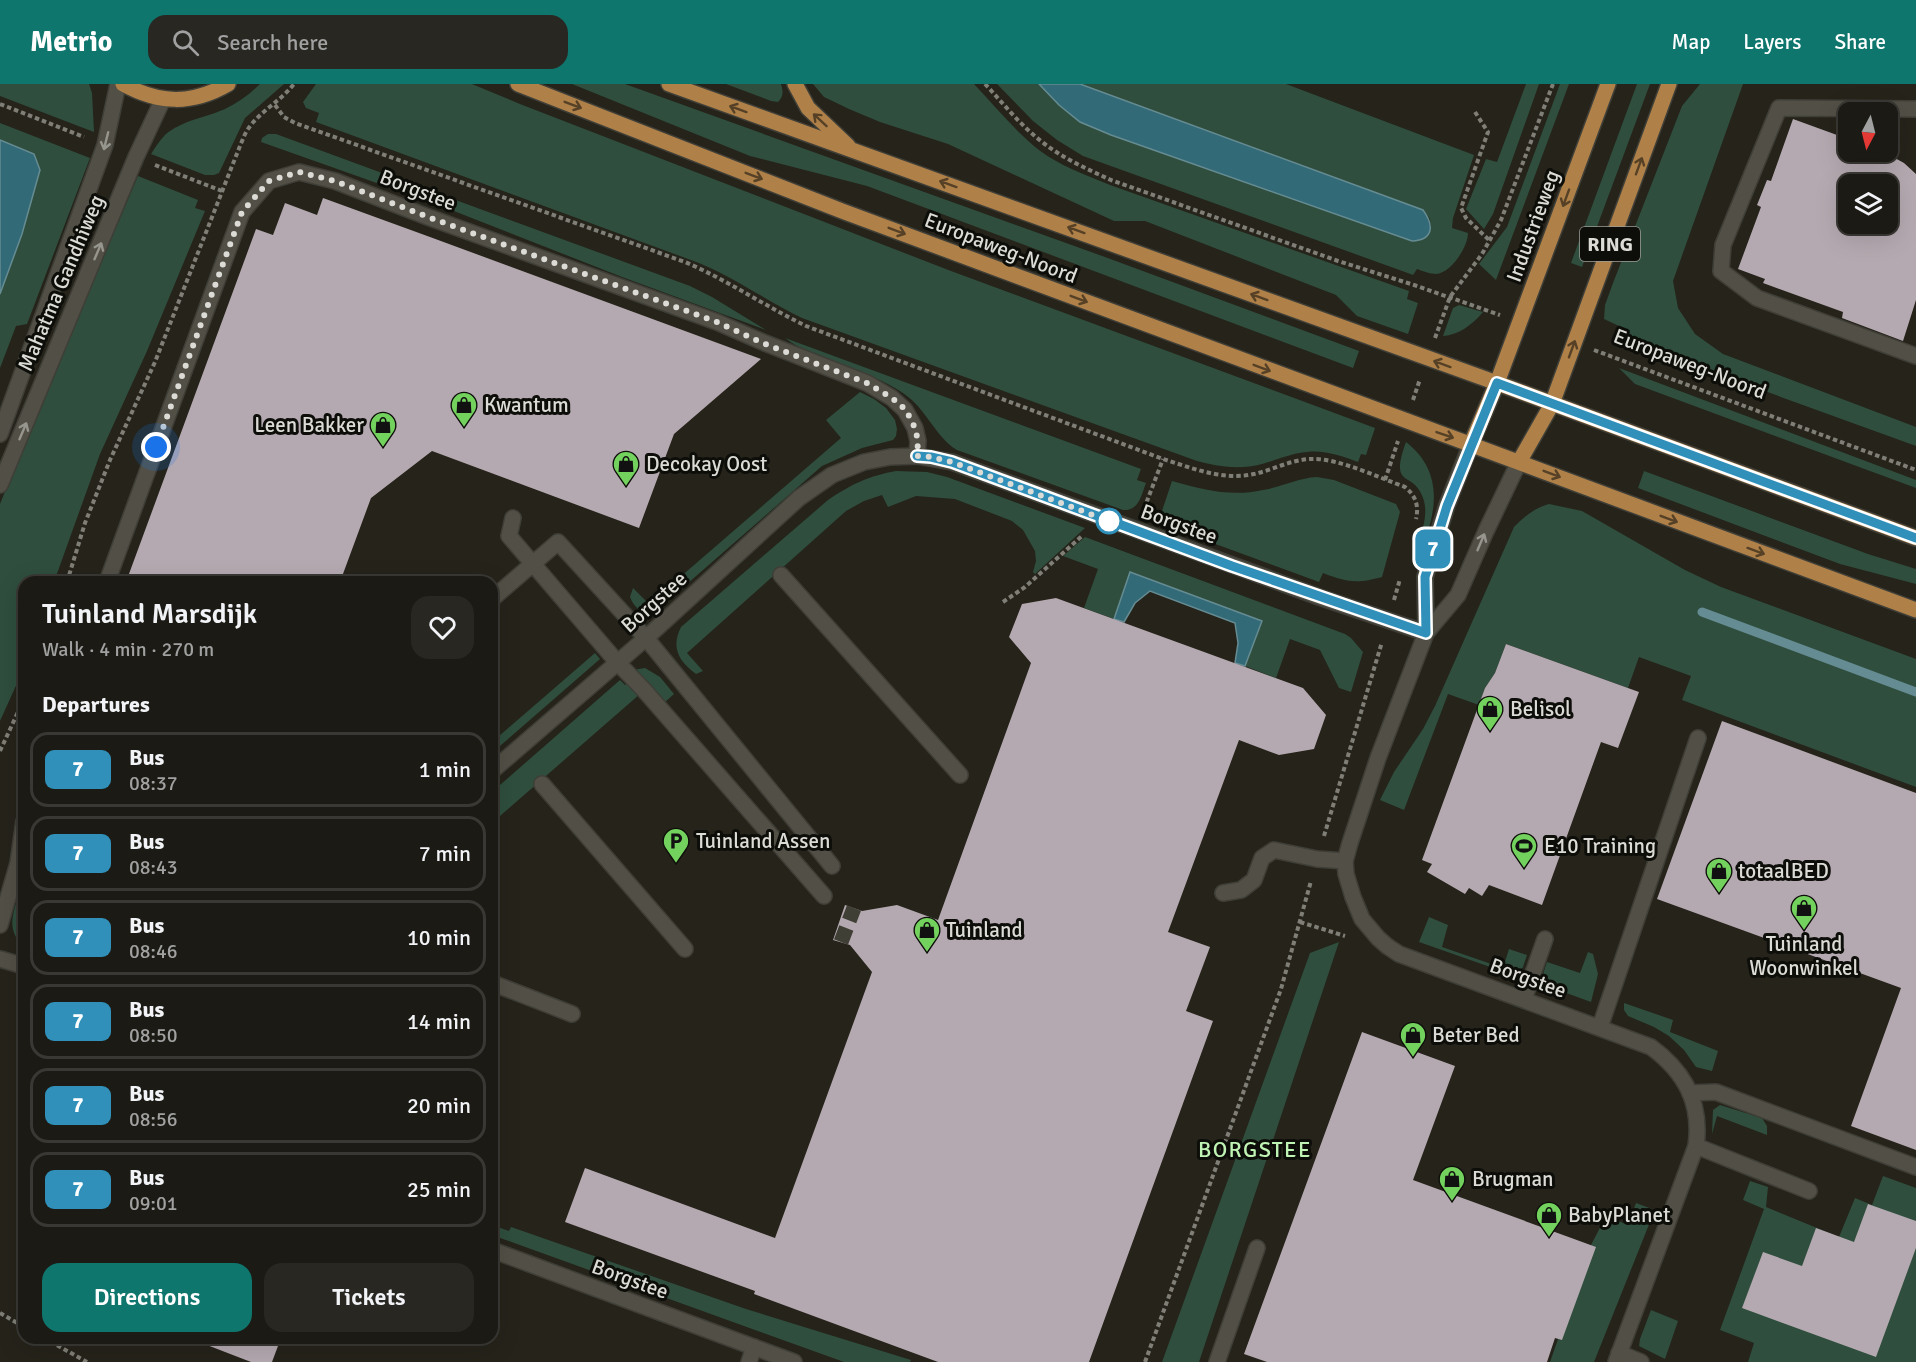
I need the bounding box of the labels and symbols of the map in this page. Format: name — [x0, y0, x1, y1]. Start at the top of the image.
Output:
one-way arrow — [563, 100, 581, 111]
north arrow — [1838, 102, 1898, 162]
one-way arrow — [730, 103, 748, 114]
one-way arrow — [813, 113, 828, 127]
one-way arrow — [99, 131, 111, 150]
one-way arrow — [1634, 157, 1645, 176]
street label: Borgstee — [376, 164, 460, 216]
street label: Industrieweg — [1501, 166, 1565, 286]
one-way arrow — [745, 171, 763, 182]
one-way arrow — [939, 177, 958, 188]
one-way arrow — [1560, 188, 1571, 207]
street label: Mahatma Gandhiweg — [12, 191, 110, 375]
street label: Europaweg-Noord — [921, 207, 1081, 289]
one-way arrow — [1067, 224, 1086, 235]
one-way arrow — [887, 226, 906, 237]
road number: RING — [1580, 227, 1640, 261]
one-way arrow — [93, 242, 104, 260]
one-way arrow — [1250, 290, 1269, 301]
one-way arrow — [1070, 295, 1088, 306]
street label: Europaweg-Noord — [1610, 323, 1770, 405]
one-way arrow — [1567, 340, 1578, 359]
one-way arrow — [1433, 357, 1452, 368]
one-way arrow — [1252, 363, 1271, 374]
shop icon: Kwantum — [449, 390, 479, 428]
place label: Kwantum — [484, 392, 569, 418]
shop icon: Leen Bakker — [368, 410, 398, 448]
place label: Leen Bakker — [254, 412, 364, 438]
one-way arrow — [17, 422, 29, 440]
one-way arrow — [1435, 430, 1454, 441]
your location — [141, 432, 171, 462]
shop icon: Decokay Oost — [611, 449, 641, 487]
place label: Decokay Oost — [646, 451, 767, 477]
one-way arrow — [1542, 469, 1560, 480]
street label: Borgstee — [1137, 498, 1221, 550]
unlabelled marker — [1096, 508, 1122, 534]
one-way arrow — [1659, 514, 1678, 525]
line badge: 7 — [1414, 530, 1452, 568]
one-way arrow — [1476, 533, 1487, 551]
one-way arrow — [1746, 547, 1765, 558]
street label: Borgstee — [616, 566, 692, 638]
shop icon: Belisol — [1475, 694, 1505, 732]
place label: Belisol — [1510, 696, 1571, 722]
parking icon: Tuinland Assen — [661, 826, 691, 864]
place label: Tuinland Assen — [696, 828, 830, 854]
sports icon: E10 Training — [1509, 831, 1539, 869]
place label: E10 Training — [1544, 833, 1656, 859]
shop icon: totaalBED — [1704, 856, 1734, 894]
place label: totaalBED — [1738, 858, 1829, 884]
shop icon: Tuinland Woonwinkel — [1789, 893, 1819, 931]
shop icon: Tuinland — [912, 915, 942, 953]
place label: Tuinland — [946, 917, 1023, 943]
place label: Tuinland Woonwinkel — [1749, 931, 1859, 981]
street label: Borgstee — [1486, 952, 1570, 1004]
shop icon: Beter Bed — [1398, 1020, 1428, 1058]
place label: Beter Bed — [1432, 1022, 1520, 1048]
district label: BORGSTEE — [1198, 1136, 1312, 1163]
shop icon: Brugman — [1437, 1164, 1467, 1202]
place label: Brugman — [1472, 1166, 1554, 1192]
shop icon: BabyPlanet — [1534, 1200, 1564, 1238]
place label: BabyPlanet — [1568, 1202, 1670, 1228]
street label: Borgstee — [588, 1253, 672, 1305]

